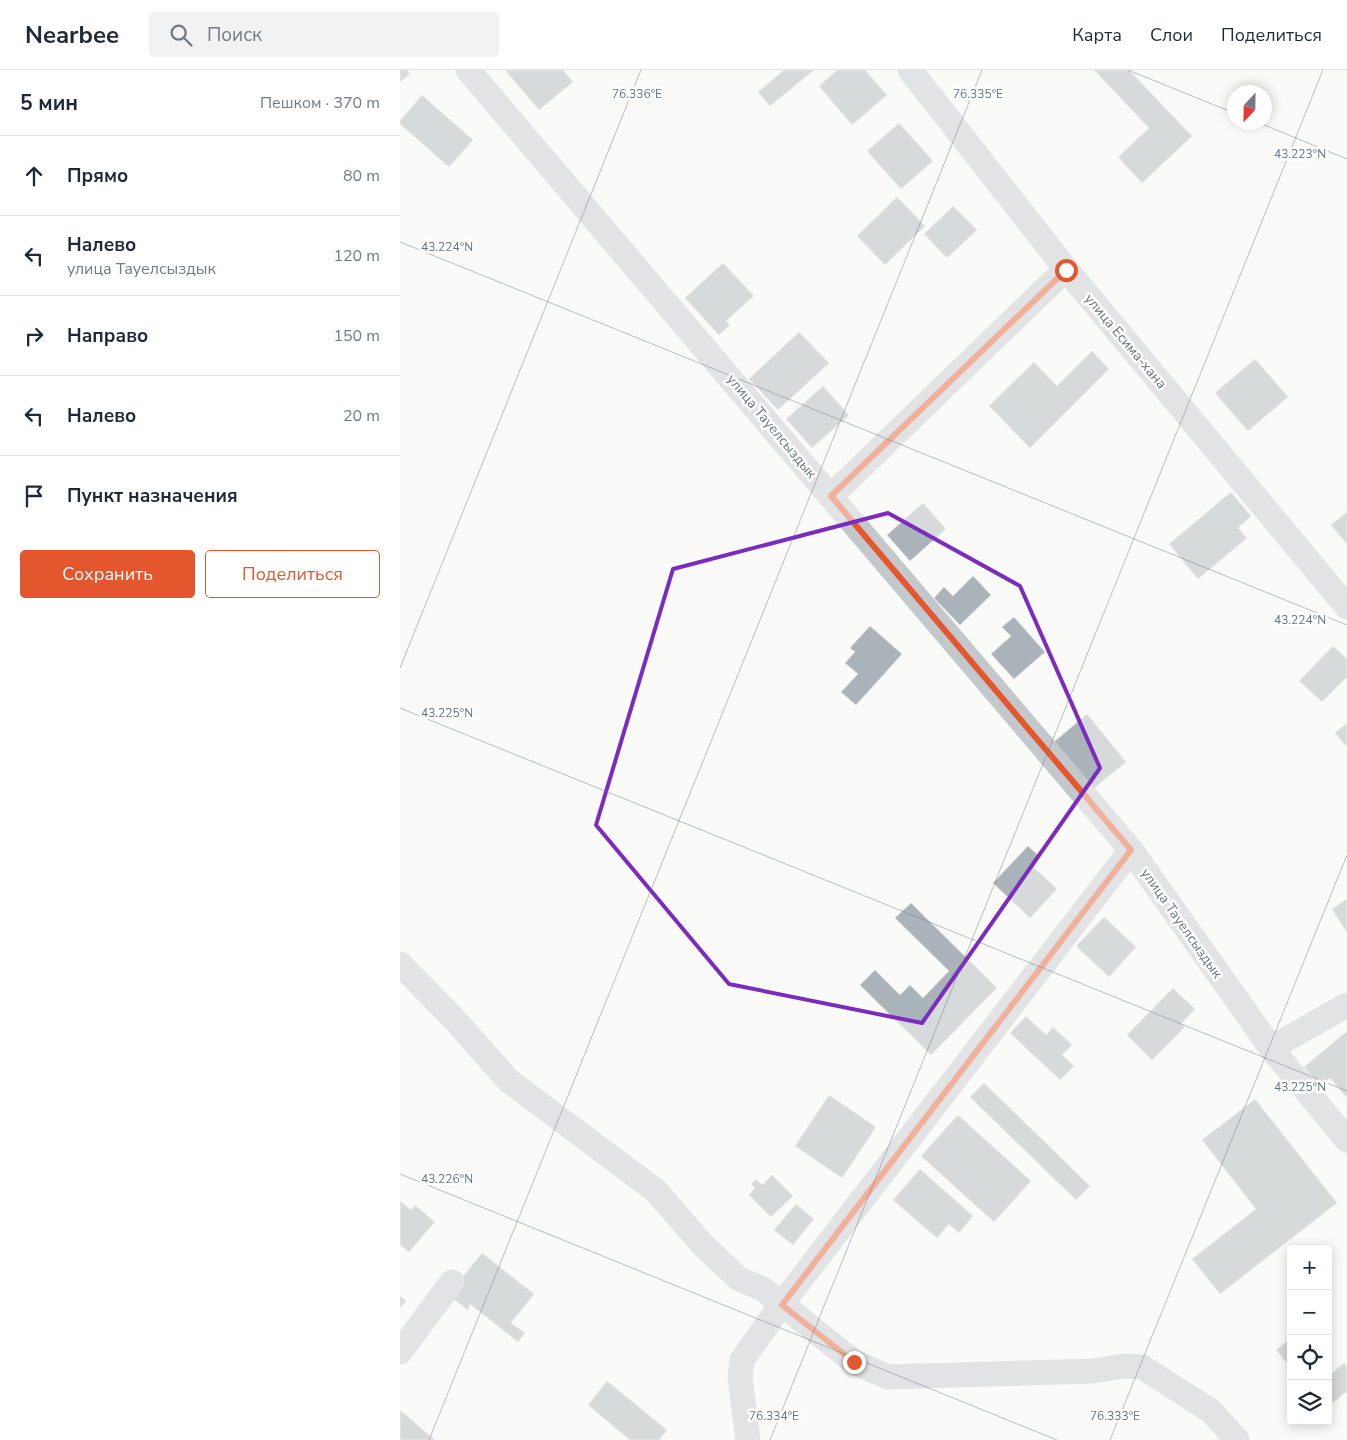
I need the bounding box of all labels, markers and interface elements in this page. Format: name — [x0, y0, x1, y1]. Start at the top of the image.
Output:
search box — [149, 12, 499, 57]
text: Nearbee — [25, 19, 119, 51]
icon: search — [167, 21, 195, 49]
text: Поиск — [207, 22, 262, 48]
text: Карта — [1072, 23, 1122, 47]
text: Слои — [1150, 23, 1193, 47]
text: Поделиться — [1221, 23, 1322, 47]
north arrow — [1227, 85, 1272, 130]
text: 76.336°E — [612, 86, 662, 102]
text: 76.335°E — [953, 86, 1003, 102]
text: 5 мин — [20, 89, 78, 117]
text: Пешком · 370 m — [260, 92, 380, 114]
text: 43.223°N — [1274, 146, 1326, 162]
icon: ahead — [20, 162, 48, 190]
text: Прямо — [67, 163, 128, 189]
text: 80 m — [343, 165, 380, 187]
text: Налево — [67, 232, 136, 258]
text: 43.224°N — [421, 239, 473, 255]
icon: left — [20, 242, 48, 270]
text: 120 m — [333, 245, 380, 267]
text: улица Тауелсыздык — [67, 258, 216, 280]
route start — [1055, 259, 1078, 282]
street label: улица Есима-хана — [1080, 290, 1171, 393]
icon: right — [20, 322, 48, 350]
text: Направо — [67, 323, 148, 349]
text: 150 m — [333, 325, 380, 347]
street label: улица Тауелсыздык — [722, 370, 821, 483]
icon: left — [20, 402, 48, 430]
text: Налево — [67, 403, 136, 429]
text: 20 m — [343, 405, 380, 427]
icon: arrive — [20, 482, 48, 510]
text: Пункт назначения — [67, 483, 238, 509]
button: Сохранить — [20, 550, 195, 598]
button: Поделиться — [205, 550, 380, 598]
text: 43.224°N — [1274, 612, 1326, 628]
text: 43.225°N — [421, 705, 473, 721]
street label: улица Тауелсыздык — [1136, 864, 1227, 983]
text: 43.225°N — [1274, 1079, 1326, 1095]
text: 43.226°N — [421, 1171, 473, 1187]
map controls — [1287, 1245, 1332, 1425]
button: + — [1287, 1245, 1332, 1290]
button: − — [1287, 1290, 1332, 1335]
button: locate — [1287, 1335, 1332, 1380]
route end — [843, 1351, 866, 1374]
button: layers — [1287, 1380, 1332, 1425]
text: 76.334°E — [749, 1408, 799, 1424]
text: 76.333°E — [1090, 1408, 1140, 1424]

